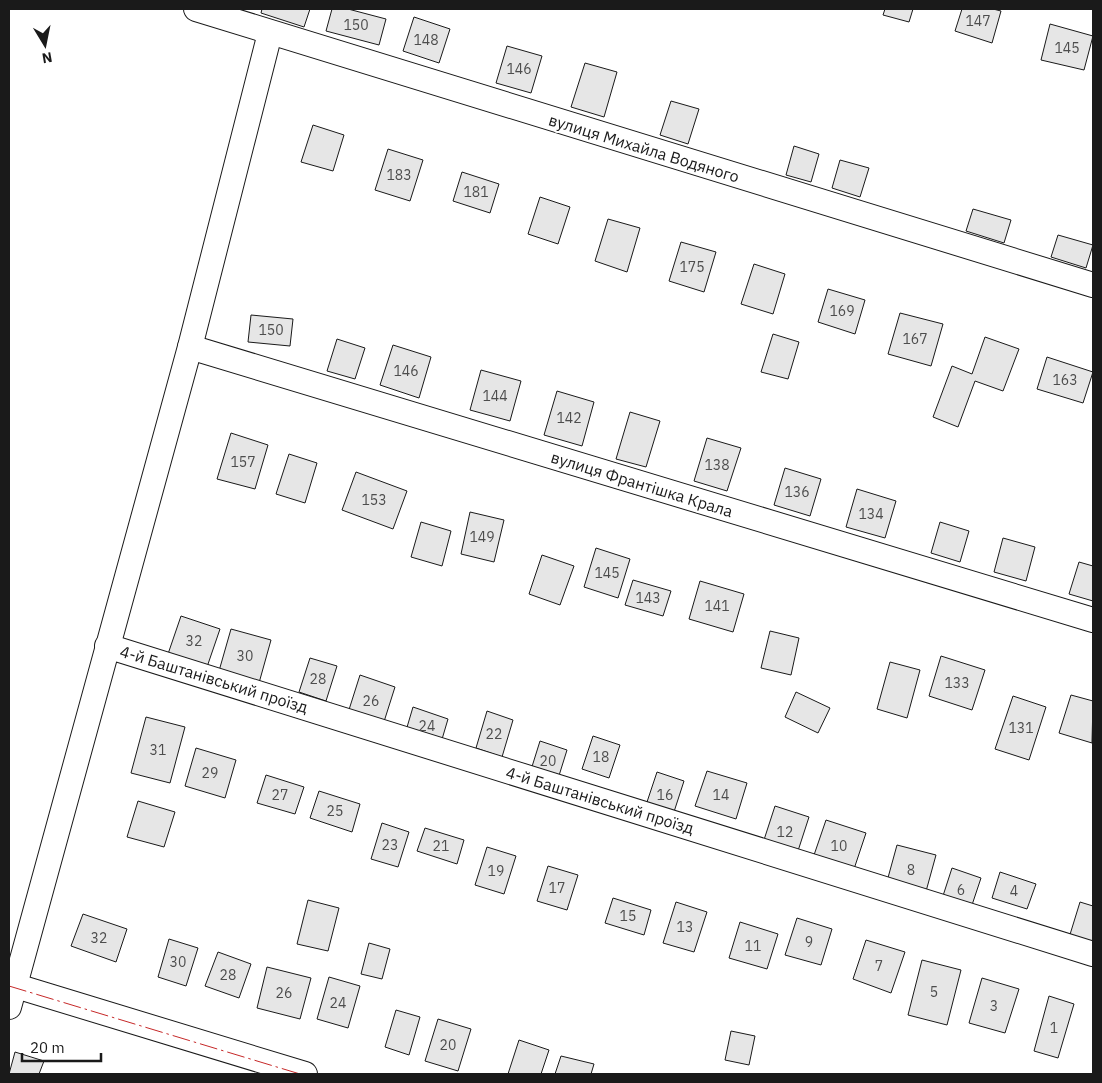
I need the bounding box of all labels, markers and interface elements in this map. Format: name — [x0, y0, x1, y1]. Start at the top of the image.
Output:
house number: 147 — [965, 12, 991, 30]
house number: 150 — [343, 16, 369, 34]
north arrow — [20, 20, 70, 70]
house number: 148 — [413, 31, 439, 49]
house number: 145 — [1054, 39, 1080, 57]
text: N — [41, 48, 54, 68]
house number: 146 — [506, 60, 532, 78]
street label: вулиця Михайла Водяного — [546, 109, 742, 187]
house number: 183 — [386, 166, 412, 184]
house number: 181 — [463, 183, 489, 201]
house number: 175 — [679, 258, 705, 276]
house number: 169 — [829, 302, 855, 320]
house number: 150 — [258, 321, 284, 339]
house number: 167 — [902, 330, 928, 348]
house number: 146 — [393, 362, 419, 380]
house number: 163 — [1052, 371, 1078, 389]
house number: 144 — [482, 387, 508, 405]
house number: 142 — [556, 409, 582, 427]
street label: вулиця Франтішка Крала — [549, 447, 736, 521]
house number: 157 — [230, 453, 256, 471]
house number: 138 — [704, 456, 730, 474]
house number: 136 — [784, 483, 810, 501]
house number: 153 — [361, 491, 387, 509]
house number: 134 — [858, 505, 884, 523]
house number: 149 — [469, 528, 495, 546]
house number: 145 — [594, 564, 620, 582]
house number: 143 — [635, 589, 661, 607]
house number: 141 — [704, 597, 730, 615]
house number: 32 — [186, 632, 202, 650]
street label: 4-й Баштанівський проїзд — [118, 641, 311, 717]
house number: 30 — [237, 647, 253, 665]
house number: 28 — [310, 670, 326, 688]
house number: 133 — [944, 674, 970, 692]
house number: 26 — [363, 692, 379, 710]
house number: 24 — [419, 717, 435, 735]
house number: 131 — [1008, 719, 1034, 737]
house number: 22 — [486, 725, 502, 743]
house number: 31 — [150, 741, 166, 759]
house number: 18 — [593, 748, 609, 766]
house number: 20 — [540, 752, 556, 770]
street label: 4-й Баштанівський проїзд — [504, 762, 697, 838]
house number: 29 — [202, 764, 218, 782]
house number: 27 — [272, 786, 288, 804]
house number: 16 — [657, 786, 673, 804]
house number: 14 — [713, 786, 729, 804]
house number: 25 — [327, 802, 343, 820]
house number: 12 — [777, 823, 793, 841]
house number: 23 — [382, 836, 398, 854]
house number: 21 — [433, 837, 449, 855]
house number: 10 — [831, 837, 847, 855]
house number: 8 — [907, 861, 915, 879]
house number: 19 — [488, 862, 504, 880]
house number: 17 — [549, 879, 565, 897]
house number: 6 — [957, 881, 965, 899]
house number: 4 — [1010, 882, 1018, 900]
house number: 15 — [620, 907, 636, 925]
house number: 13 — [677, 918, 693, 936]
house number: 32 — [91, 929, 107, 947]
house number: 9 — [805, 933, 813, 951]
house number: 11 — [745, 937, 761, 955]
house number: 30 — [170, 953, 186, 971]
house number: 7 — [875, 957, 883, 975]
house number: 28 — [220, 966, 236, 984]
house number: 5 — [930, 983, 938, 1001]
house number: 26 — [276, 984, 292, 1002]
house number: 24 — [330, 994, 346, 1012]
house number: 3 — [990, 997, 998, 1015]
house number: 1 — [1050, 1019, 1058, 1037]
scale bar — [22, 1030, 101, 1062]
house number: 20 — [440, 1036, 456, 1054]
text: 20 m — [30, 1038, 65, 1057]

